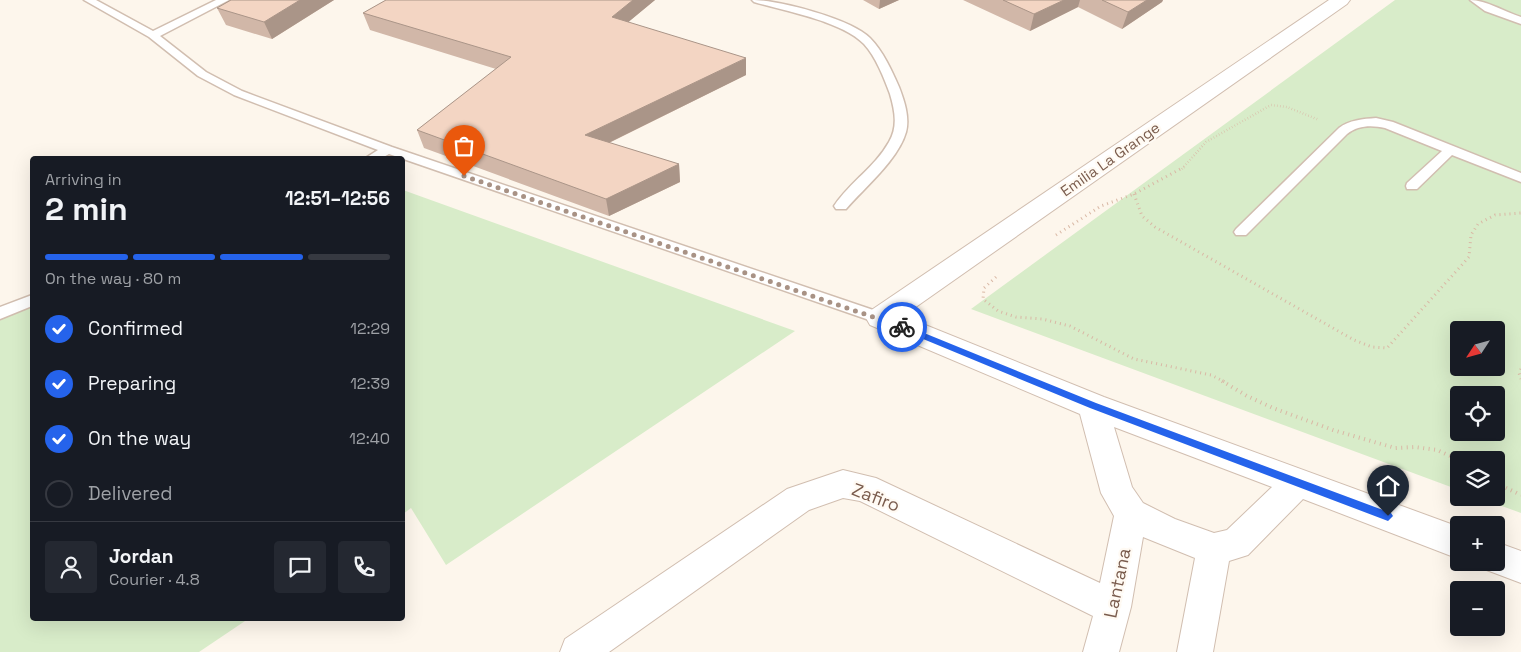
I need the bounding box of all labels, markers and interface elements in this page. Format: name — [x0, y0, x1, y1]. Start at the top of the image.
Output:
street label: Emilia La Grange — [1057, 118, 1164, 200]
pin — [443, 125, 485, 176]
icon: bag — [450, 132, 478, 160]
text: Arriving in — [45, 169, 122, 190]
text: 12:51–12:56 — [285, 186, 390, 211]
text: 2 min — [45, 189, 128, 229]
text: On the way · 80 m — [45, 268, 181, 289]
courier — [877, 302, 927, 352]
icon: bike — [888, 313, 916, 341]
icon: check — [45, 315, 73, 343]
text: Confirmed — [88, 316, 183, 341]
text: 12:29 — [350, 318, 390, 339]
north arrow — [1450, 321, 1505, 376]
map controls — [1450, 321, 1505, 636]
icon: check — [45, 370, 73, 398]
text: Preparing — [88, 371, 176, 396]
text: 12:39 — [350, 373, 390, 394]
button: locate — [1450, 386, 1505, 441]
icon: check — [45, 425, 73, 453]
text: On the way — [88, 426, 191, 451]
text: 12:40 — [349, 428, 390, 449]
button: layers — [1450, 451, 1505, 506]
pin — [1367, 465, 1409, 516]
icon: home — [1374, 472, 1402, 500]
street label: Zafiro — [849, 477, 903, 517]
text: Delivered — [88, 481, 173, 506]
button: + — [1450, 516, 1505, 571]
button: person — [45, 541, 97, 593]
button: chat — [274, 541, 326, 593]
button: phone — [338, 541, 390, 593]
text: Jordan — [109, 544, 174, 569]
street label: Lantana — [1098, 546, 1136, 620]
text: Courier · 4.8 — [109, 569, 200, 590]
button: − — [1450, 581, 1505, 636]

